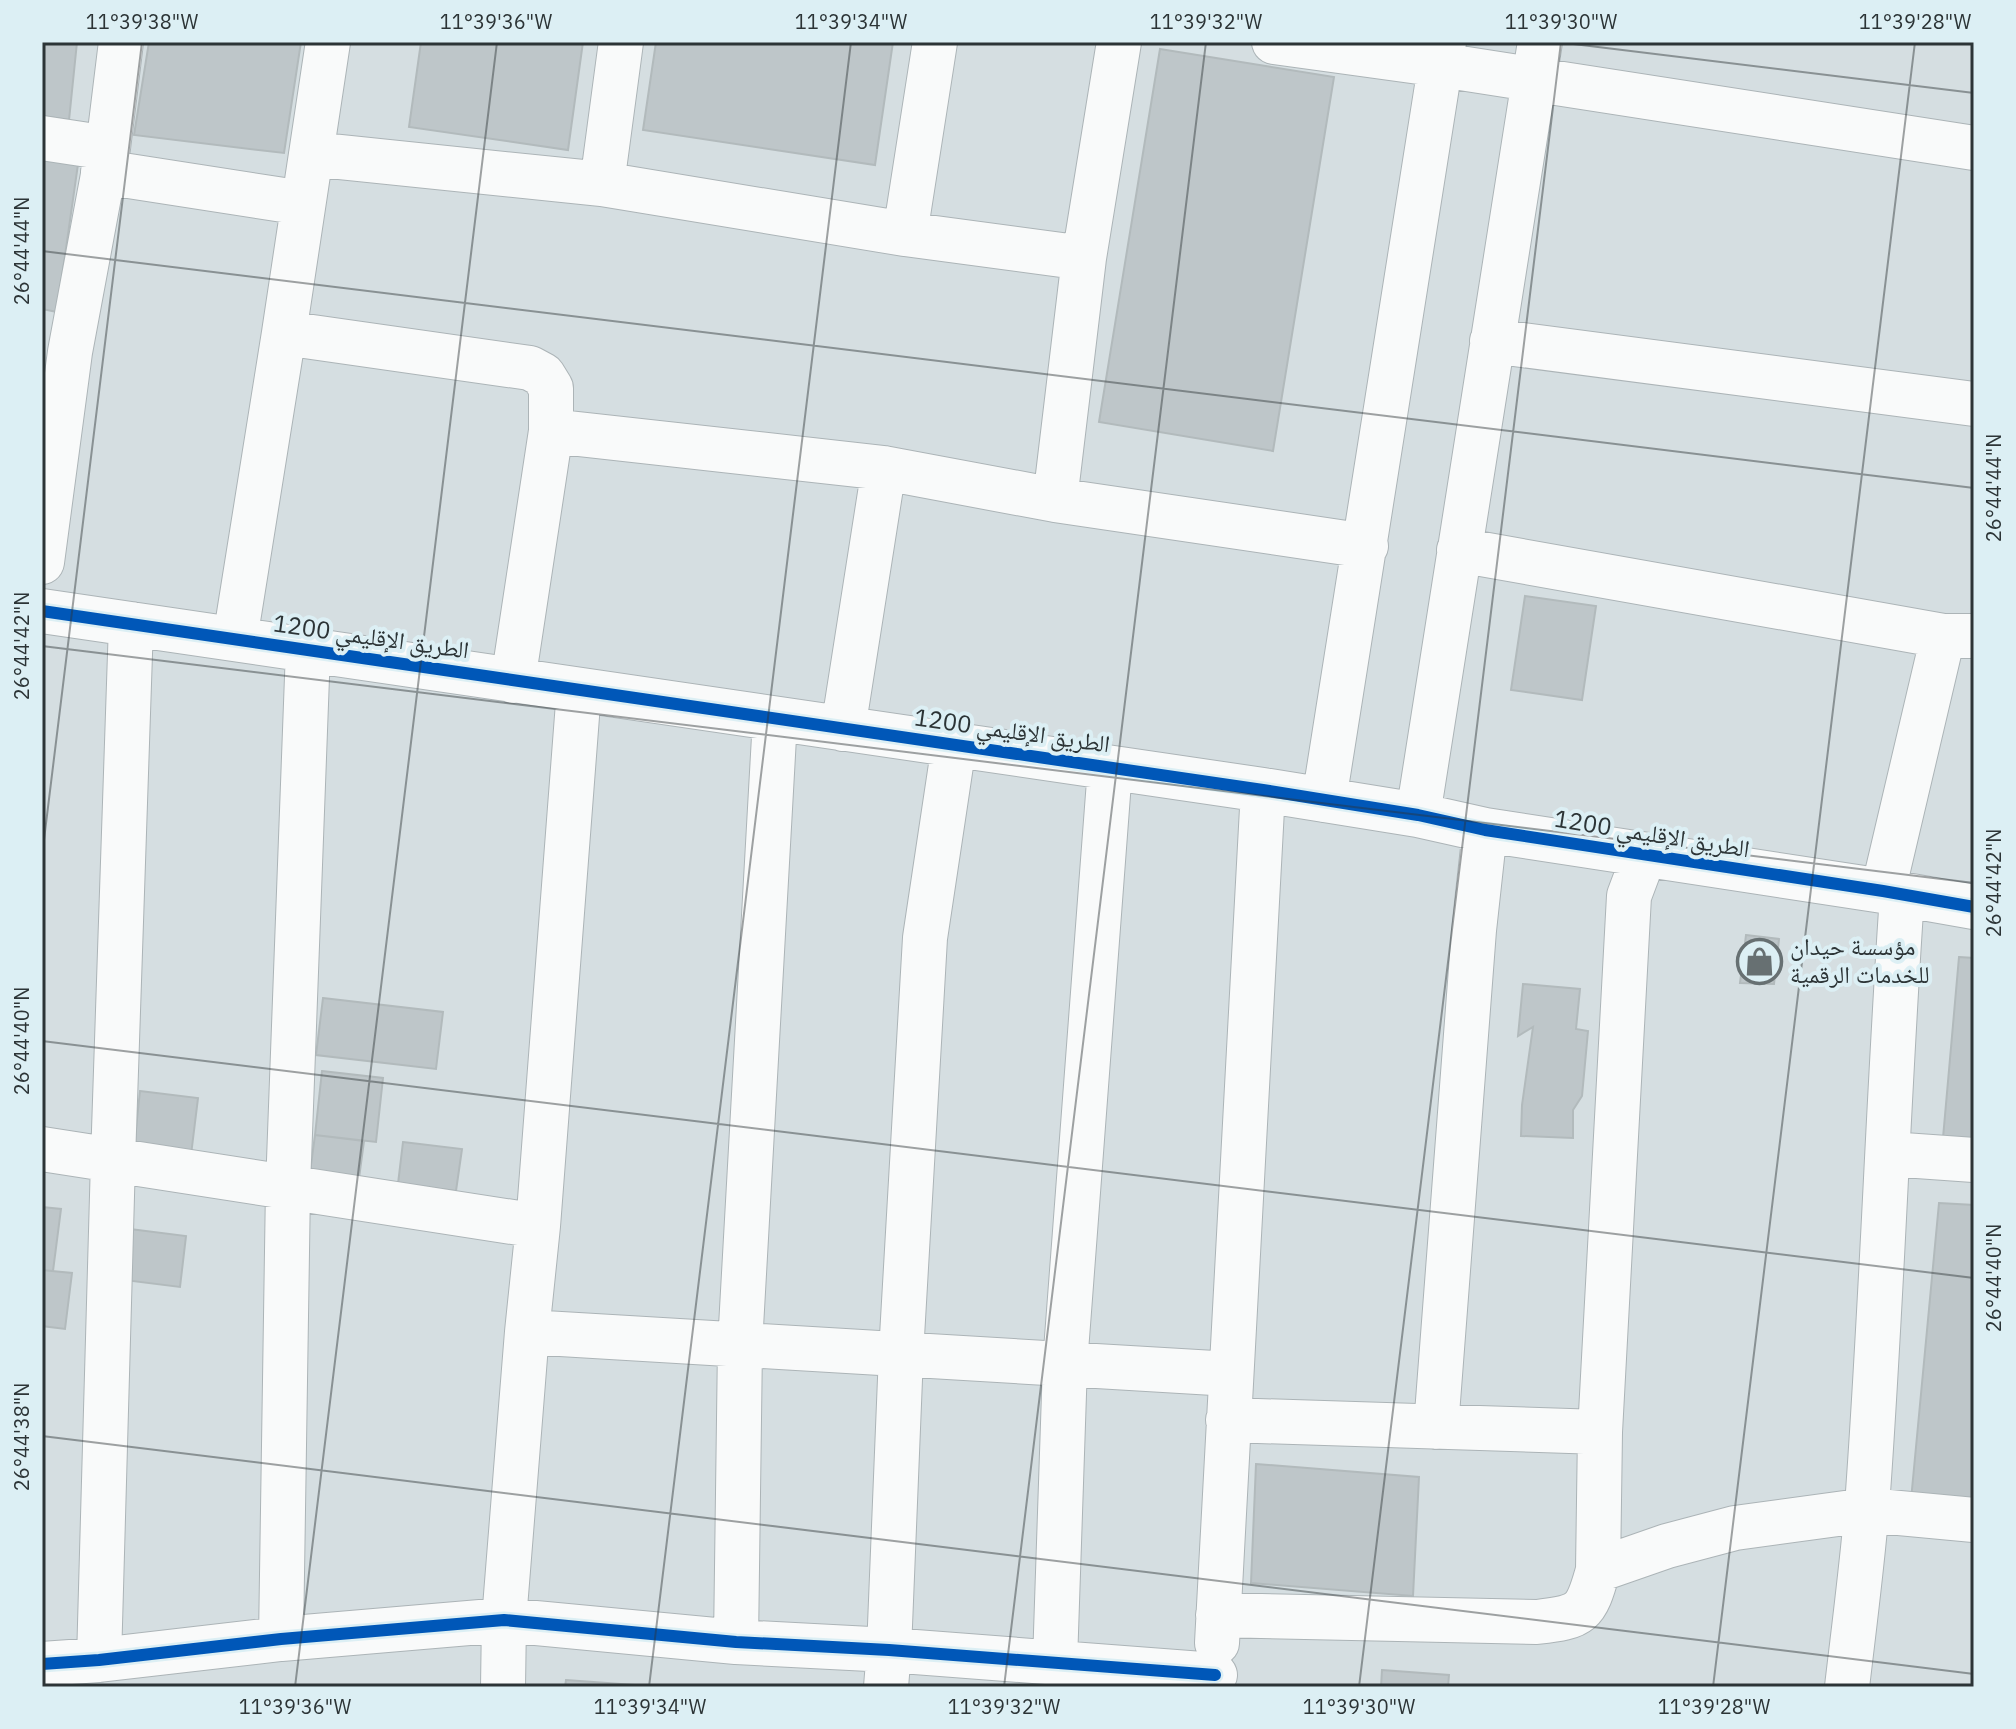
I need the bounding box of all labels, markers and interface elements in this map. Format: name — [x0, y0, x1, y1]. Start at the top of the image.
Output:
text: 11°39'38"W — [86, 8, 199, 35]
text: 11°39'36"W — [440, 8, 553, 35]
text: 11°39'34"W — [795, 8, 908, 35]
text: 11°39'32"W — [1150, 8, 1263, 35]
text: 11°39'30"W — [1505, 8, 1618, 35]
text: 11°39'28"W — [1859, 8, 1972, 35]
text: 26°44'44"N — [8, 197, 35, 305]
text: 26°44'44"N — [1980, 434, 2007, 542]
text: 26°44'42"N — [8, 592, 35, 700]
street label: الطريق الإقليمي 1200 — [271, 606, 471, 670]
street label: الطريق الإقليمي 1200 — [912, 700, 1112, 764]
street label: الطريق الإقليمي 1200 — [1552, 802, 1752, 868]
text: 26°44'42"N — [1980, 829, 2007, 937]
place label: مؤسسة حيدان للخدمات الرقمية — [1790, 930, 1930, 990]
shop icon: مؤسسة حيدان للخدمات الرقمية — [1735, 937, 1783, 985]
text: 26°44'40"N — [8, 987, 35, 1095]
text: 26°44'40"N — [1980, 1224, 2007, 1332]
text: 26°44'38"N — [8, 1383, 35, 1491]
text: 11°39'36"W — [239, 1693, 352, 1720]
text: 11°39'34"W — [594, 1693, 707, 1720]
text: 11°39'32"W — [948, 1693, 1061, 1720]
text: 11°39'30"W — [1303, 1693, 1416, 1720]
text: 11°39'28"W — [1658, 1693, 1771, 1720]

